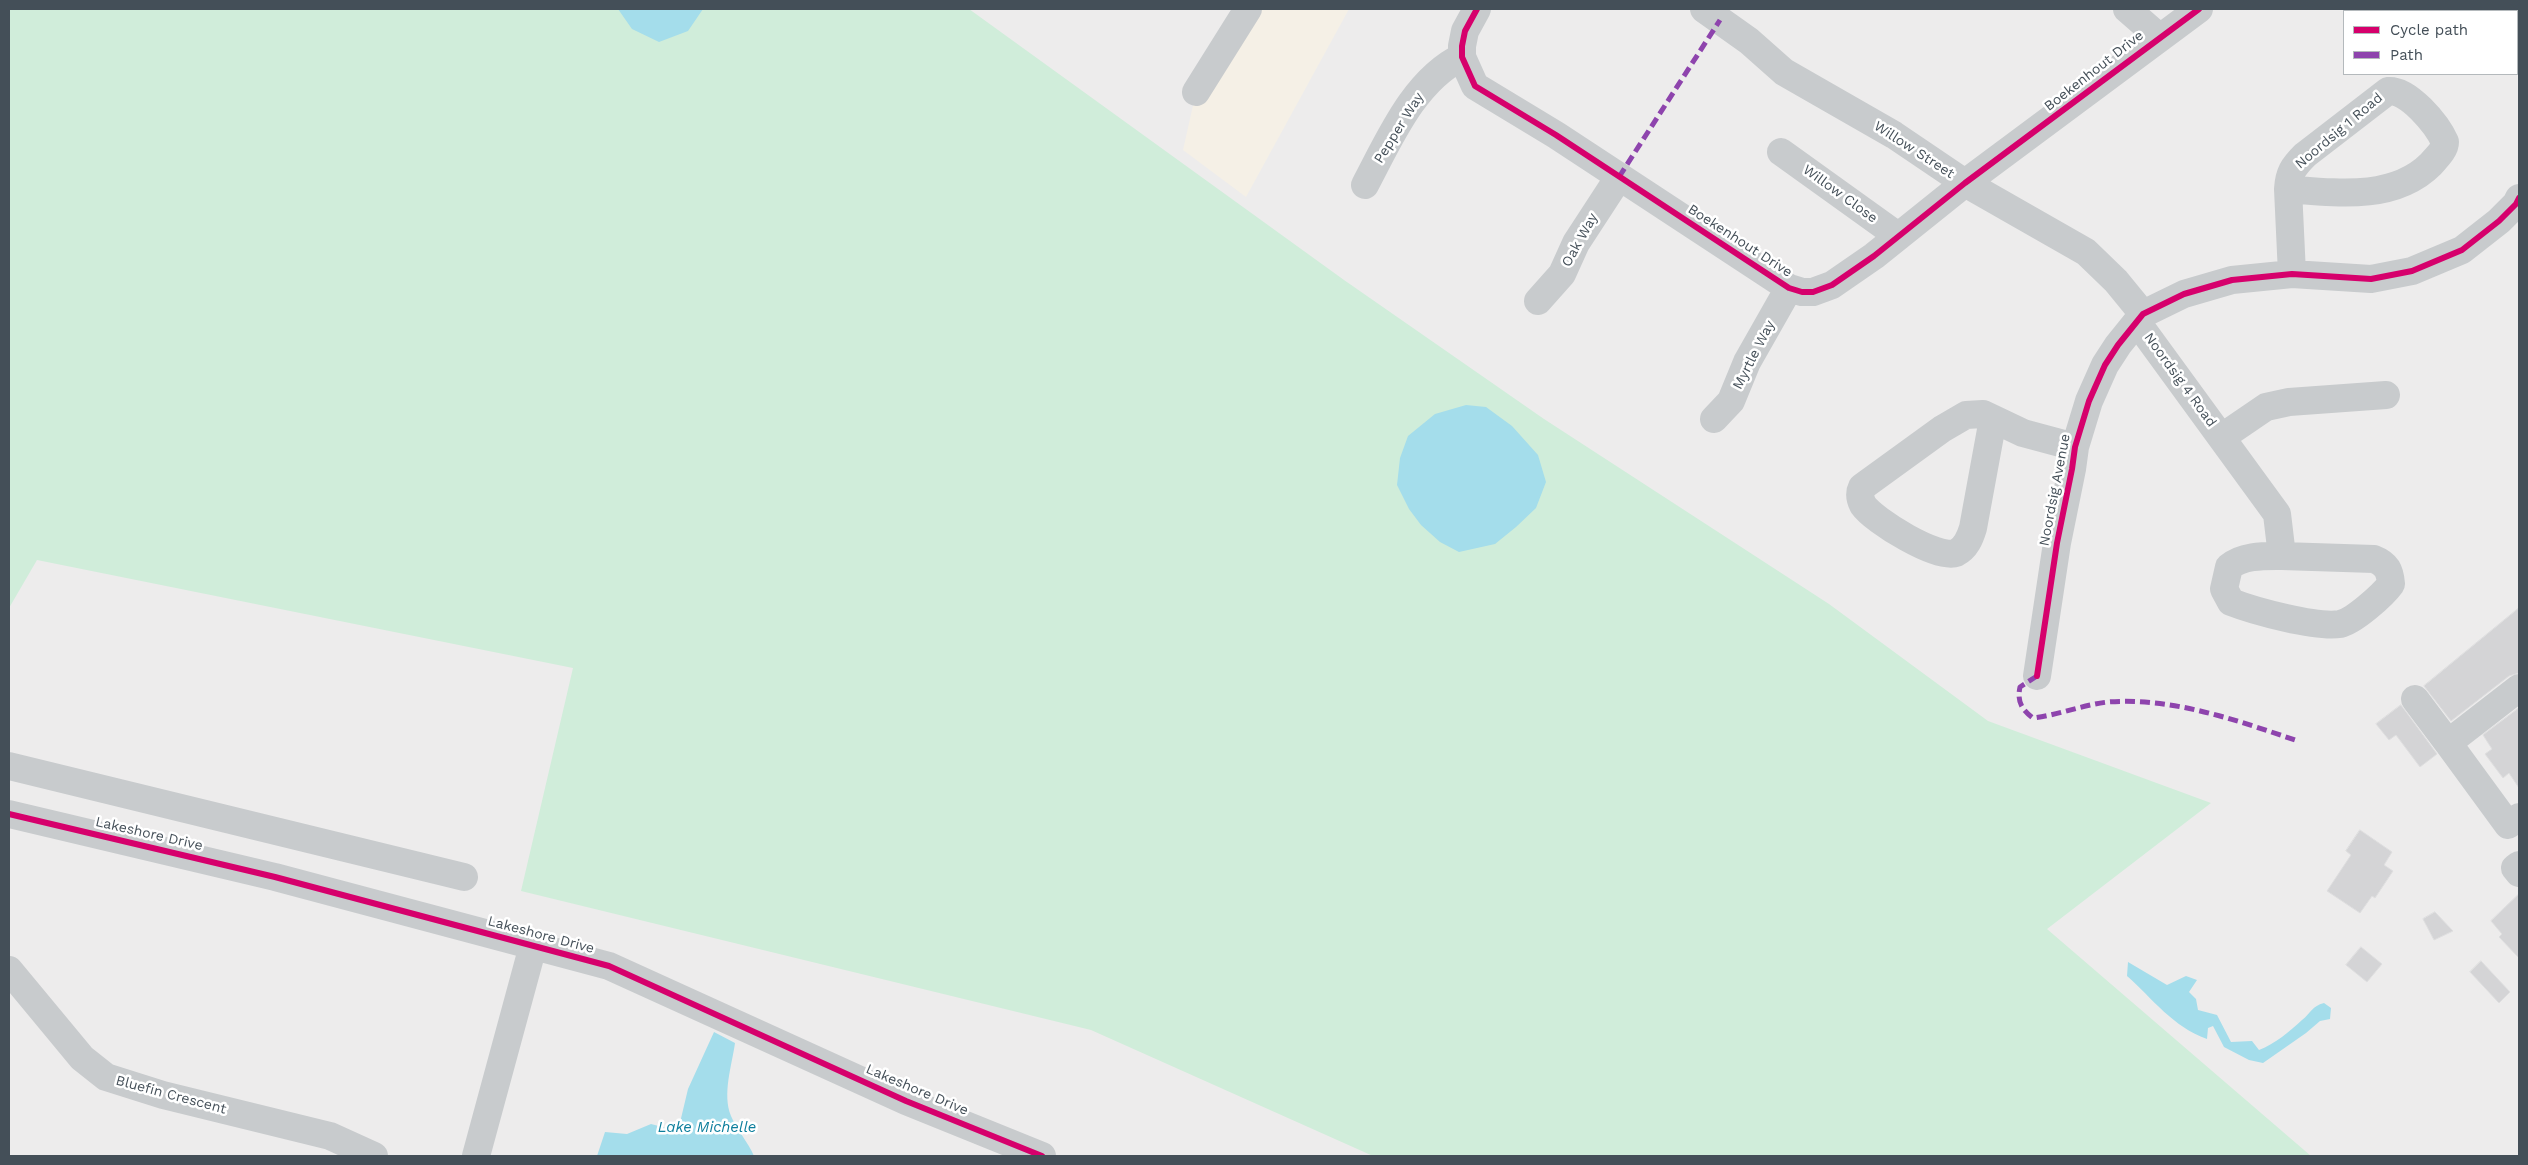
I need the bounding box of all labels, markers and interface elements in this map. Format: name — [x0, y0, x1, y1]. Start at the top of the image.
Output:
legend — [2343, 10, 2518, 75]
text: Cycle path — [2390, 21, 2468, 39]
street label: Boekenhout Drive — [2041, 27, 2147, 115]
text: Path — [2390, 46, 2423, 64]
street label: Pepper Way — [1371, 90, 1427, 166]
street label: Noordsig 1 Road — [2292, 90, 2386, 172]
street label: Willow Street — [1871, 118, 1957, 182]
street label: Willow Close — [1799, 161, 1881, 227]
street label: Boekenhout Drive — [1685, 201, 1795, 281]
street label: Oak Way — [1558, 210, 1602, 270]
street label: Myrtle Way — [1729, 318, 1779, 392]
street label: Noordsig 4 Road — [2140, 330, 2220, 430]
street label: Noordsig Avenue — [2036, 432, 2074, 548]
street label: Lakeshore Drive — [94, 813, 204, 855]
street label: Lakeshore Drive — [486, 913, 596, 957]
street label: Lakeshore Drive — [863, 1061, 971, 1119]
street label: Bluefin Crescent — [114, 1072, 228, 1118]
water label: Lake Michelle — [658, 1119, 756, 1137]

